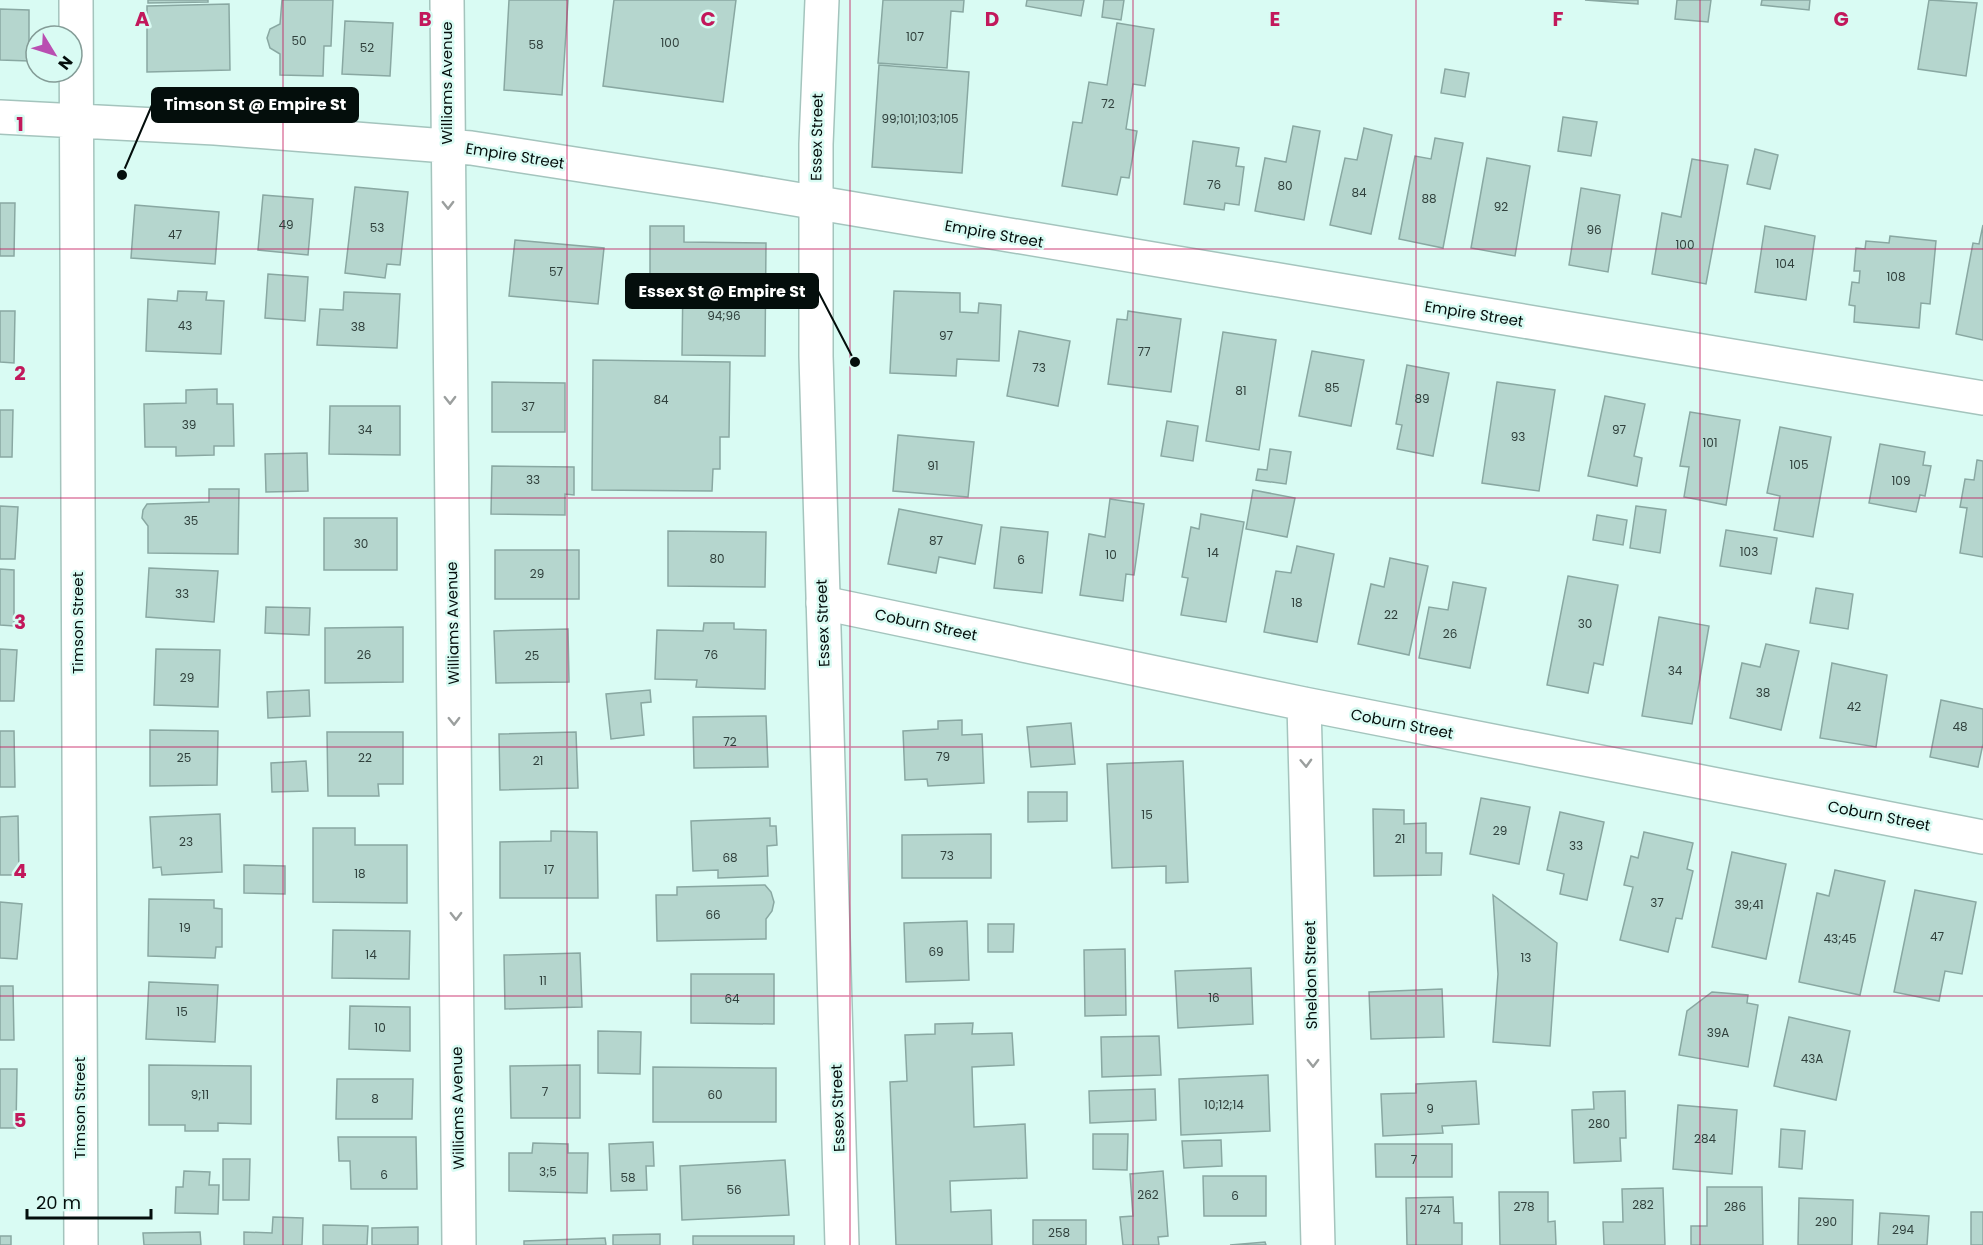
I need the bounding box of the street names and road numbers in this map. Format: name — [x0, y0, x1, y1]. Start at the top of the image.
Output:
street label: Williams Avenue — [436, 21, 457, 145]
street label: Essex Street — [805, 93, 828, 181]
street label: Empire Street — [464, 137, 566, 174]
street label: Empire Street — [943, 215, 1045, 253]
street label: Empire Street — [1423, 295, 1525, 332]
street label: Williams Avenue — [441, 561, 464, 685]
street label: Timson Street — [67, 572, 88, 674]
street label: Essex Street — [810, 579, 835, 667]
street label: Coburn Street — [873, 603, 979, 646]
street label: Coburn Street — [1349, 703, 1455, 744]
street label: Coburn Street — [1826, 795, 1932, 836]
street label: Sheldon Street — [1299, 920, 1322, 1030]
street label: Williams Avenue — [446, 1046, 469, 1170]
street label: Timson Street — [69, 1057, 90, 1159]
street label: Essex Street — [825, 1064, 850, 1152]

